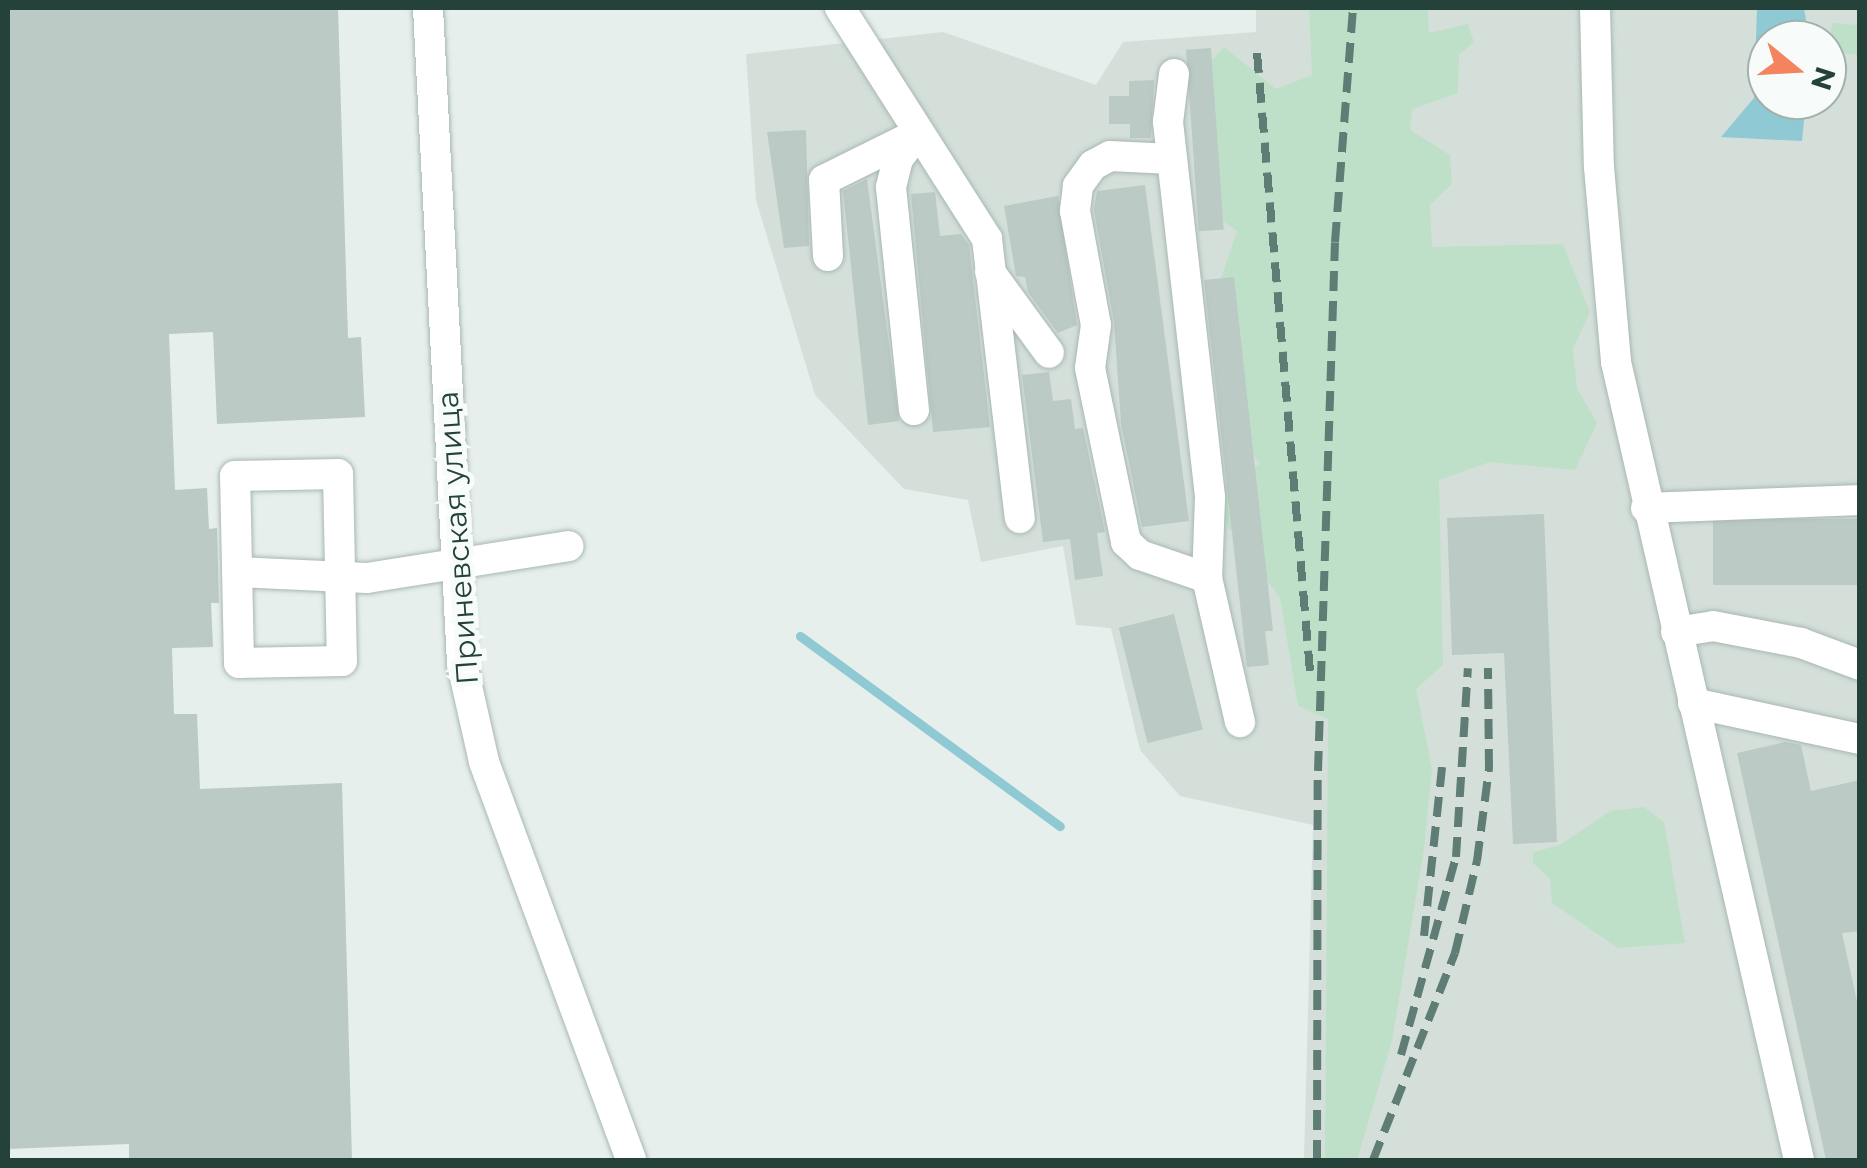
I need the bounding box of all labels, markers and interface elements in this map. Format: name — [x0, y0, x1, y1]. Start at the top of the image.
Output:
north arrow — [1747, 20, 1847, 120]
text: N — [1804, 63, 1843, 95]
street label: Приневская улица — [430, 390, 486, 686]

